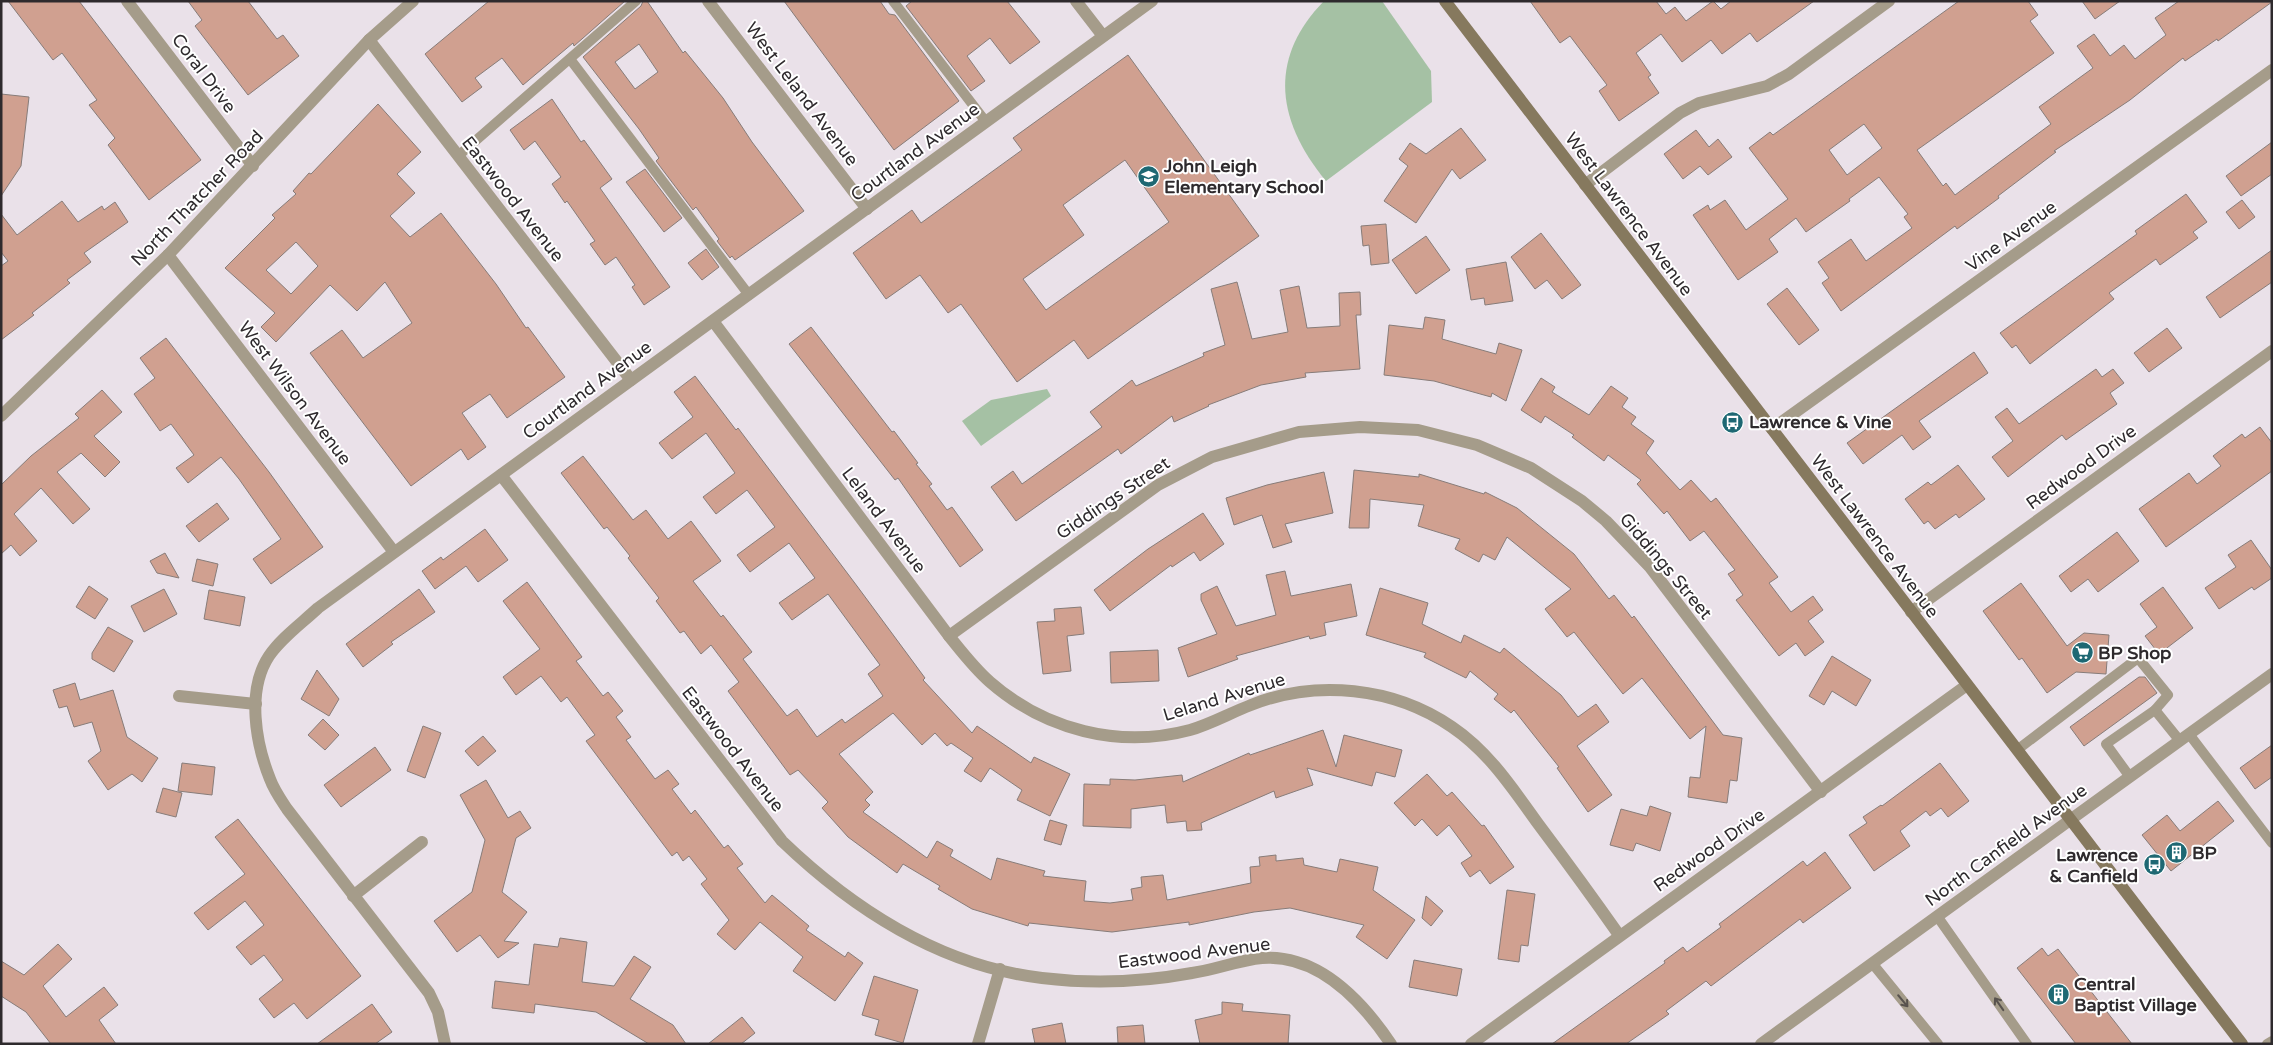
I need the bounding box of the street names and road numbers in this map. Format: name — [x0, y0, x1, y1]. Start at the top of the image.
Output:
street label: West Leland Avenue — [741, 18, 863, 170]
street label: Coral Drive — [167, 29, 241, 117]
street label: Courtland Avenue — [846, 98, 984, 206]
street label: North Thatcher Road — [126, 125, 268, 271]
street label: West Lawrence Avenue — [1560, 128, 1698, 300]
street label: Eastwood Avenue — [457, 132, 569, 266]
street label: Vine Avenue — [1961, 196, 2061, 276]
street label: West Wilson Avenue — [234, 317, 356, 469]
street label: Courtland Avenue — [518, 336, 656, 444]
street label: Redwood Drive — [2022, 420, 2140, 514]
street label: West Lawrence Avenue — [1806, 450, 1944, 622]
street label: Giddings Street — [1052, 452, 1174, 544]
street label: Leland Avenue — [837, 463, 931, 577]
street label: Giddings Street — [1615, 508, 1717, 624]
street label: Leland Avenue — [1160, 668, 1288, 726]
street label: Eastwood Avenue — [677, 682, 789, 816]
street label: North Canfield Avenue — [1921, 779, 2091, 911]
street label: Redwood Drive — [1649, 803, 1769, 897]
street label: Eastwood Avenue — [1117, 933, 1271, 973]

